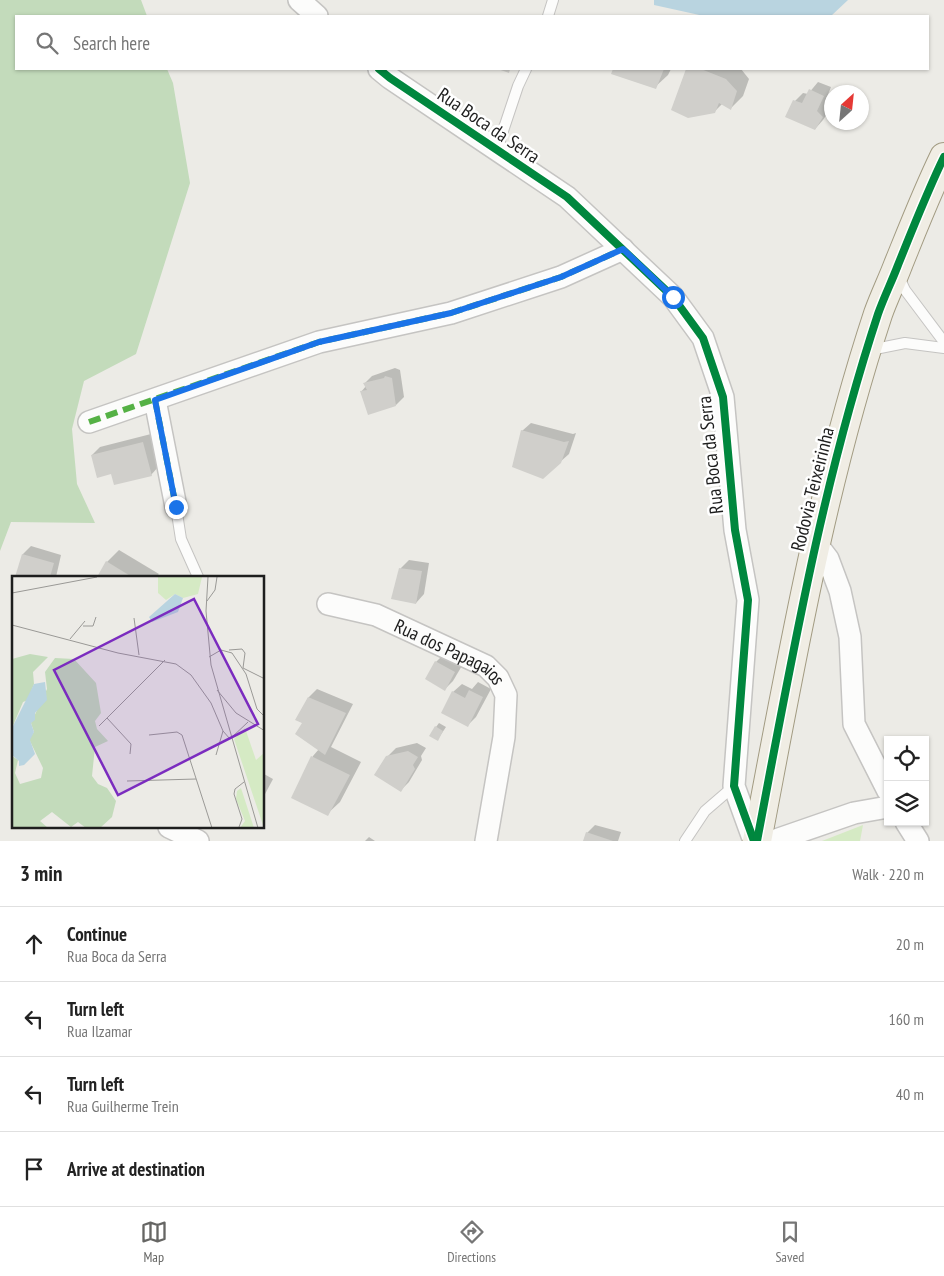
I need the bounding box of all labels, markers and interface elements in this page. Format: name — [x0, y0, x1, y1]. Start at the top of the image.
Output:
search box — [15, 15, 929, 70]
icon: search — [33, 29, 61, 57]
text: Search here — [73, 31, 150, 55]
street label: Rua Boca da Serra — [433, 82, 545, 168]
north arrow — [824, 85, 869, 130]
route start — [662, 286, 685, 309]
street label: Rua Boca da Serra — [692, 395, 728, 515]
street label: Rodovia Teixeirinha — [785, 424, 839, 554]
route end — [165, 496, 188, 519]
inset map — [12, 576, 265, 828]
street label: Rua dos Papagaios — [391, 613, 511, 688]
map controls — [884, 736, 929, 826]
button: locate — [884, 736, 929, 781]
button: layers — [884, 781, 929, 826]
text: 3 min — [20, 860, 62, 887]
text: Walk · 220 m — [852, 864, 924, 884]
text: Continue — [67, 922, 127, 946]
icon: ahead — [20, 930, 48, 958]
text: 20 m — [896, 934, 924, 954]
text: Rua Boca da Serra — [67, 946, 167, 966]
text: Turn left — [67, 997, 124, 1021]
icon: left — [20, 1005, 48, 1033]
text: 160 m — [889, 1009, 924, 1029]
text: Rua Ilzamar — [67, 1021, 132, 1041]
text: Turn left — [67, 1072, 124, 1096]
icon: left — [20, 1080, 48, 1108]
text: 40 m — [896, 1084, 924, 1104]
text: Rua Guilherme Trein — [67, 1096, 179, 1116]
icon: arrive — [20, 1155, 48, 1183]
text: Arrive at destination — [67, 1157, 205, 1181]
tab: Map — [140, 1218, 168, 1266]
tab: Directions — [447, 1218, 496, 1266]
tab: Saved — [775, 1218, 804, 1266]

